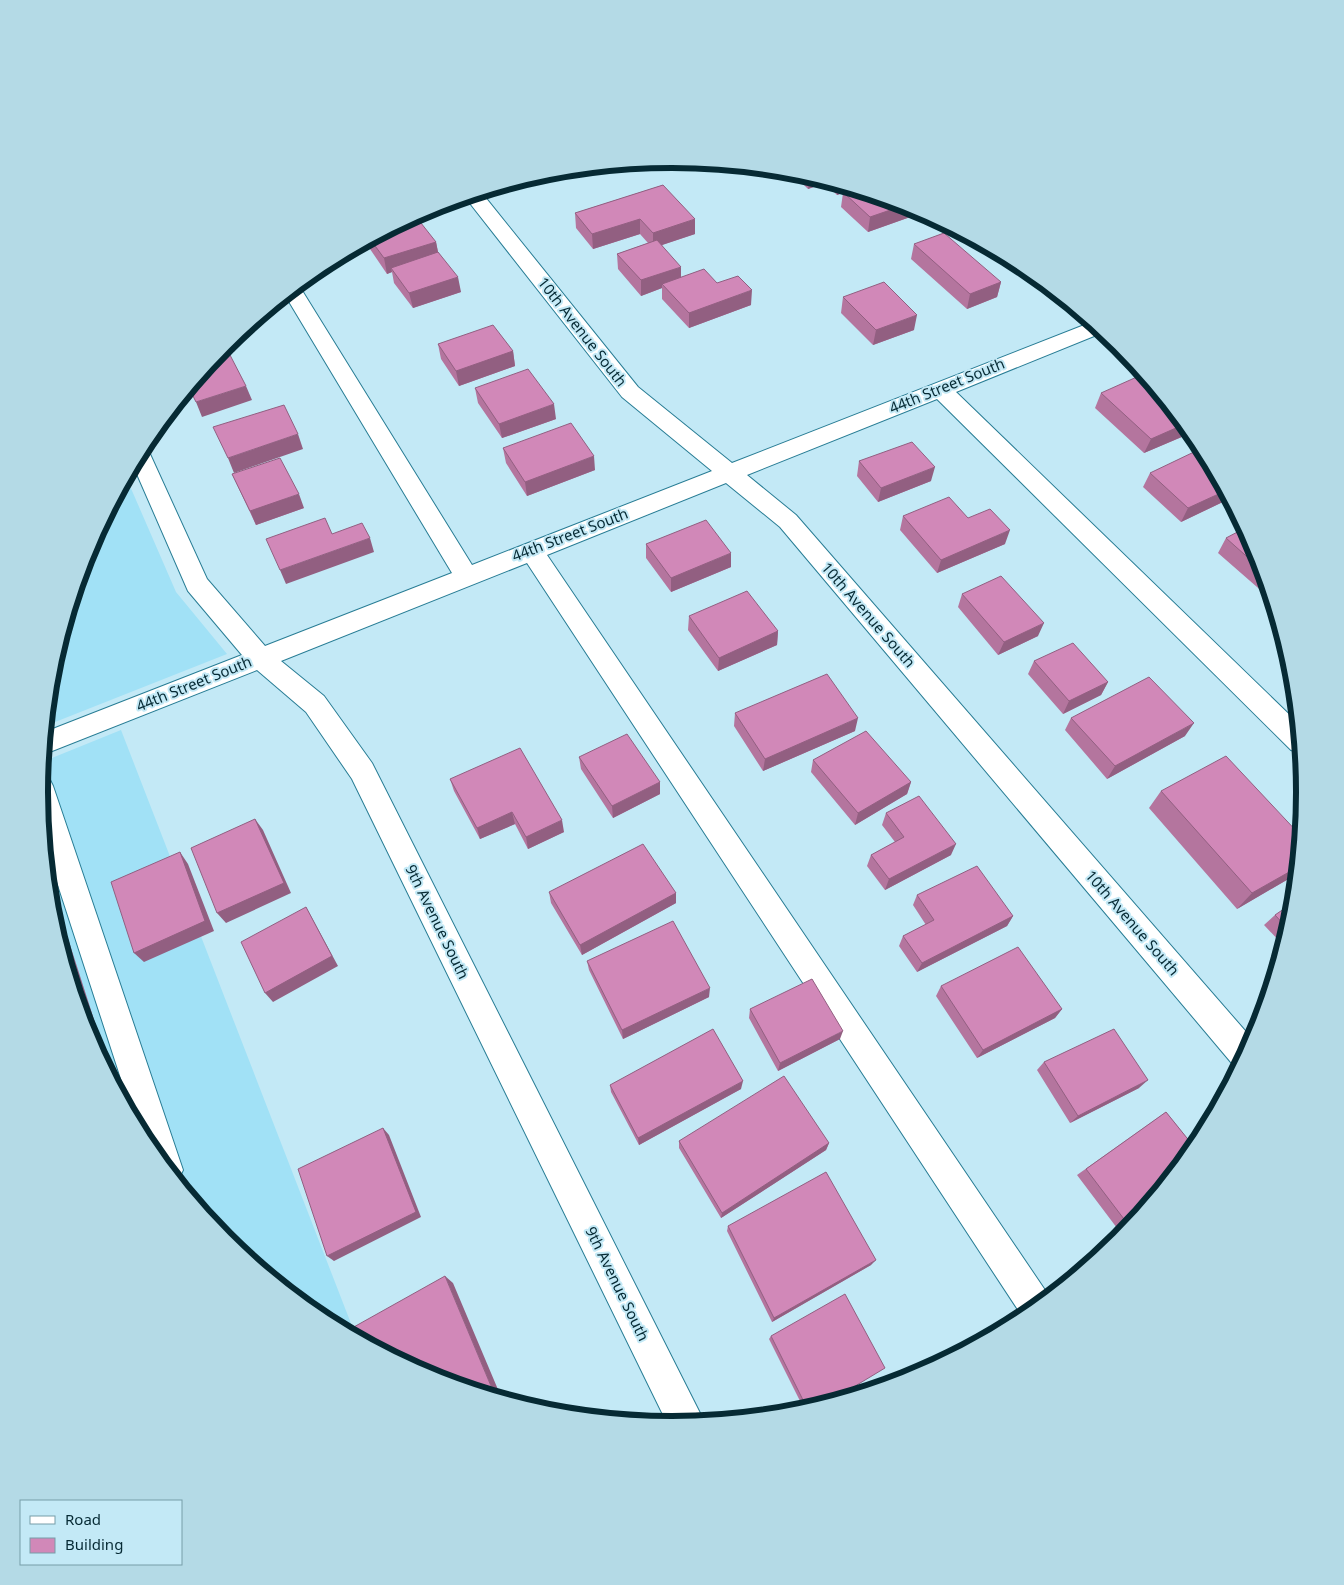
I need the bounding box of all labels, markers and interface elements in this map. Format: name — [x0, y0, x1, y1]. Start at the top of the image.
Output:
street label: 10th Avenue South — [534, 273, 632, 390]
street label: 44th Street South — [886, 353, 1007, 417]
street label: 44th Street South — [509, 503, 631, 565]
street label: 10th Avenue South — [817, 557, 920, 671]
street label: 44th Street South — [133, 651, 254, 715]
street label: 9th Avenue South — [402, 861, 474, 982]
street label: 10th Avenue South — [1081, 865, 1184, 979]
street label: 9th Avenue South — [582, 1223, 654, 1344]
legend — [20, 1500, 182, 1565]
text: Road — [65, 1509, 101, 1529]
text: Building — [65, 1534, 123, 1554]

